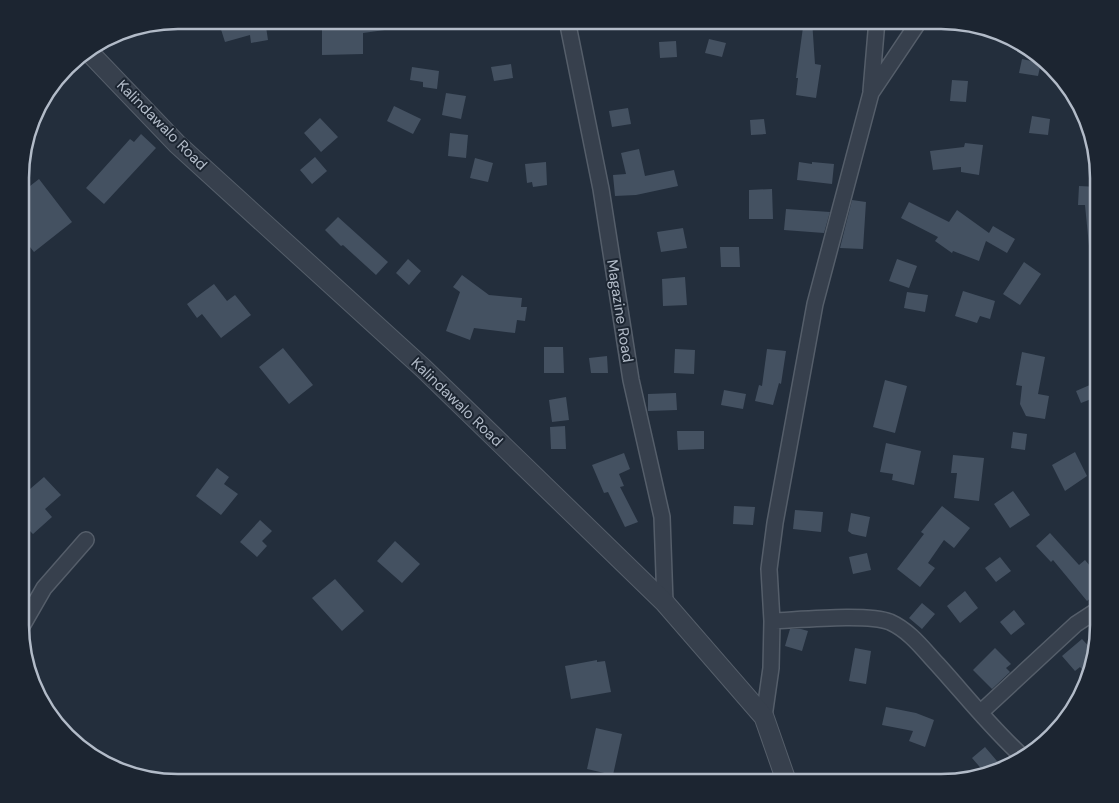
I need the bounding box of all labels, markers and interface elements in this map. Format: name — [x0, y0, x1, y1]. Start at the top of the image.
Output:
street label: Kalindawalo Road — [112, 75, 212, 175]
street label: Magazine Road — [602, 258, 638, 364]
street label: Kalindawalo Road — [407, 353, 507, 451]

